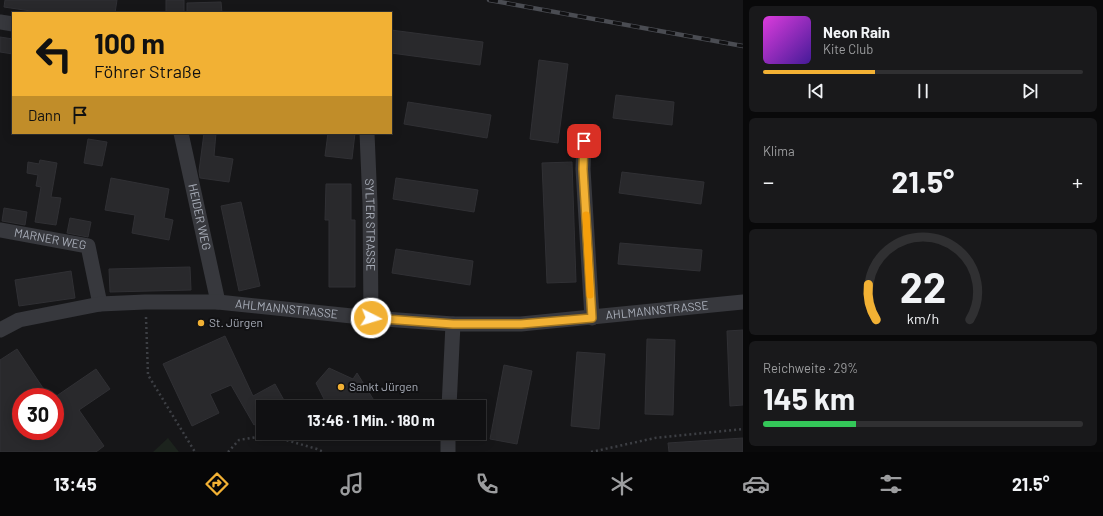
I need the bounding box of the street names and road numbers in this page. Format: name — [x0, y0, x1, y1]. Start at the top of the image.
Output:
street label: SYLTER STRASSE — [363, 178, 379, 271]
street label: HEIDER WEG — [186, 182, 214, 251]
street label: MARNER WEG — [13, 225, 88, 252]
street label: AHLMANNSTRASSE — [234, 296, 339, 321]
street label: AHLMANNSTRASSE — [605, 297, 709, 322]

